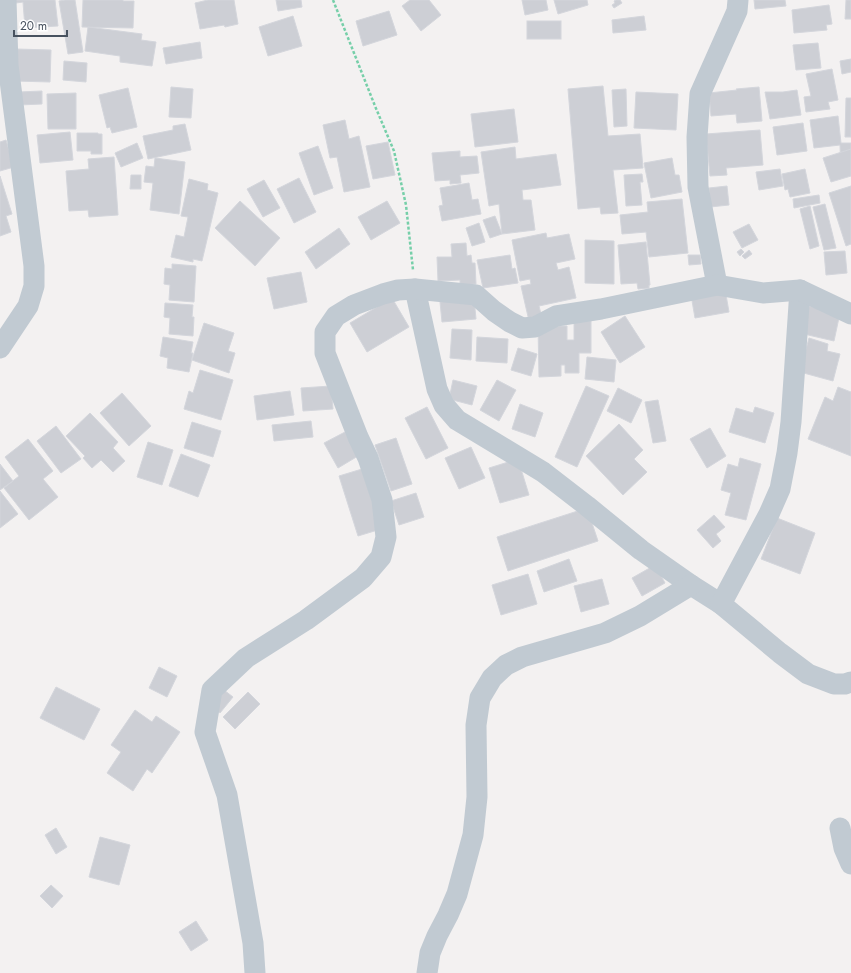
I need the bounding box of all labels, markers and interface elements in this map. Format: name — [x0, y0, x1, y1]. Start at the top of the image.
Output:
scale bar — [14, 12, 67, 38]
text: 20 m — [20, 17, 47, 35]

